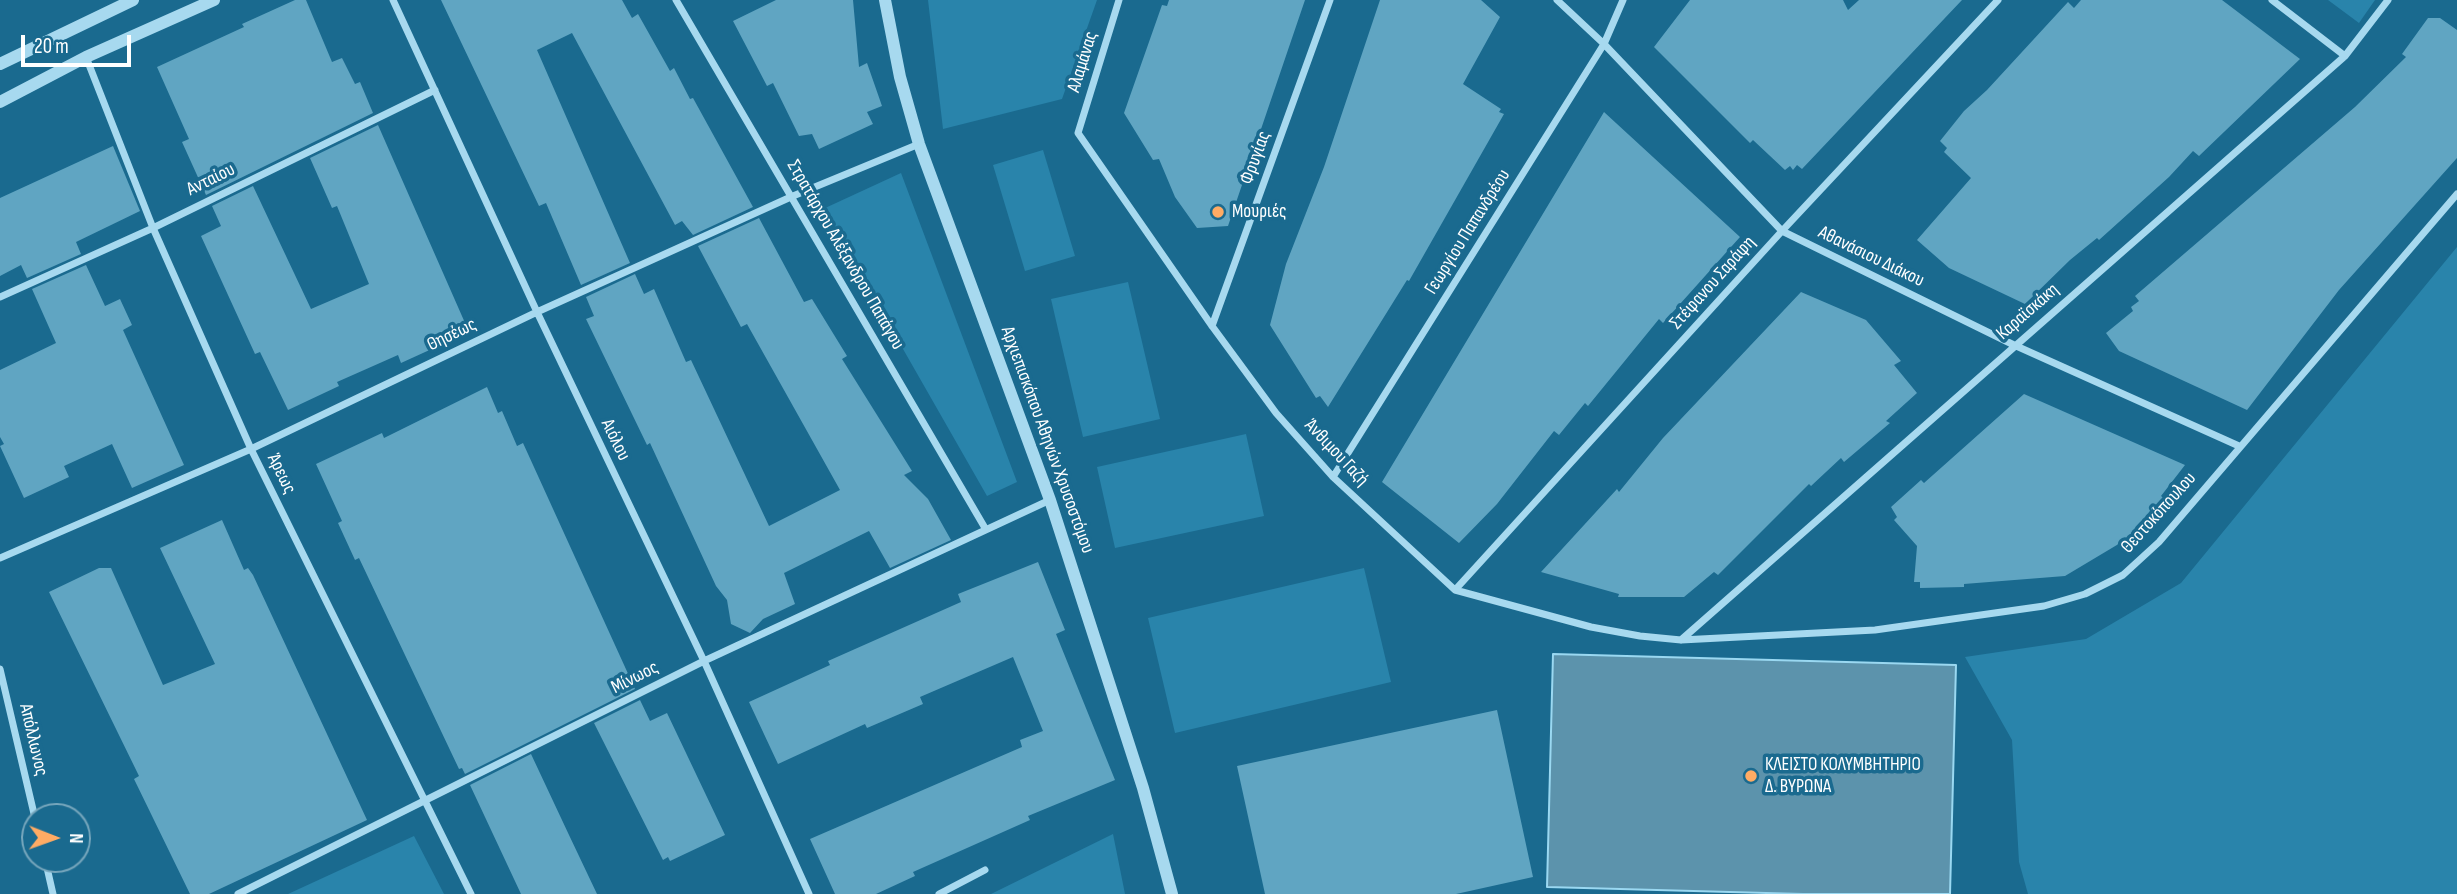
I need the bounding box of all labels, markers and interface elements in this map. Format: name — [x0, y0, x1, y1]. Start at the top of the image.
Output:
scale bar — [24, 21, 135, 65]
street label: Αλαμάνας — [1063, 29, 1103, 95]
text: 20 m — [34, 34, 69, 59]
street label: Φρυγίας — [1236, 128, 1276, 188]
street label: Στρατάρχου Αλέξανδρου Παπάγου — [781, 156, 909, 354]
street label: Ανταίου — [183, 159, 239, 201]
street label: Γεωργίου Παπανδρέου — [1420, 165, 1516, 299]
place label: Μουριές — [1232, 201, 1287, 223]
marker: Μουριές — [1210, 204, 1226, 220]
street label: Αθανάσιου Διάκου — [1814, 222, 1928, 292]
street label: Στέφανου Σαράφη — [1665, 232, 1761, 334]
street label: Καραϊσκάκη — [1992, 279, 2064, 345]
street label: Θησέως — [424, 313, 480, 357]
street label: Αρχιεπισκόπου Αθηνών Χρυσοστόμου — [995, 323, 1099, 557]
street label: Αιόλου — [595, 415, 635, 465]
street label: Άνθιμου Γαζή — [1299, 415, 1373, 491]
street label: Άρεως — [262, 450, 300, 498]
street label: Θεοτοκόπουλου — [2117, 468, 2201, 558]
street label: Μίνωος — [608, 657, 662, 699]
street label: Απόλλωνος — [14, 702, 52, 778]
place label: ΚΛΕΙΣΤΟ ΚΟΛΥΜΒΗΤΗΡΙΟ Δ. ΒΥΡΩΝΑ — [1765, 754, 1921, 798]
marker: ΚΛΕΙΣΤΟ ΚΟΛΥΜΒΗΤΗΡΙΟ Δ. ΒΥΡΩΝΑ — [1743, 768, 1759, 784]
north arrow — [21, 803, 91, 873]
text: N — [64, 833, 87, 844]

